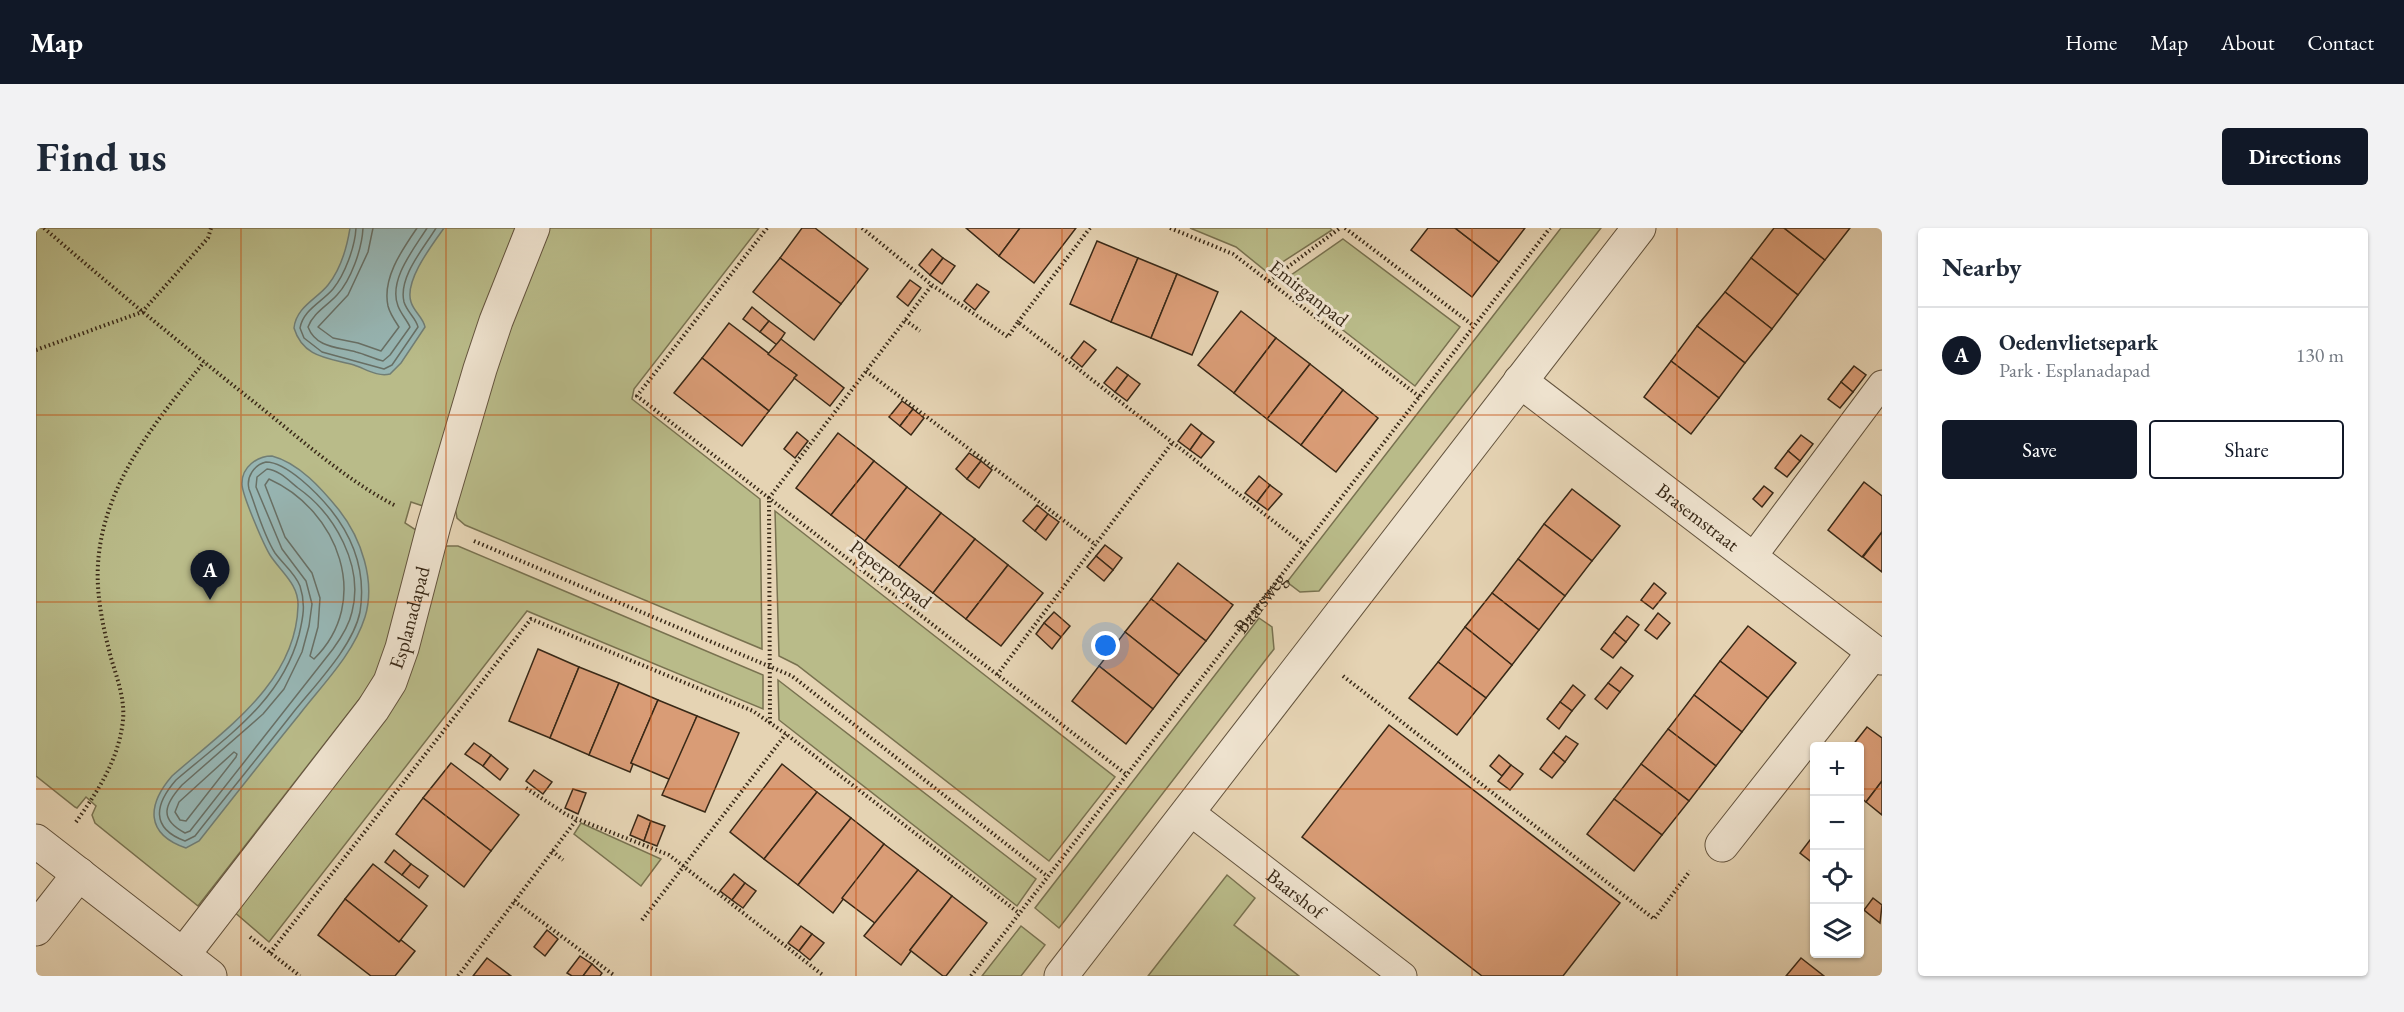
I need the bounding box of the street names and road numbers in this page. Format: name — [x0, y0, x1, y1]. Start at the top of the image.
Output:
street label: Emirganpad — [1264, 254, 1355, 333]
street label: Brasemstraat — [1651, 477, 1745, 558]
street label: Peperpotpad — [845, 534, 938, 615]
street label: Esplanadapad — [383, 563, 436, 673]
street label: Baarsweg — [1228, 567, 1292, 639]
street label: Baarshof — [1261, 863, 1333, 926]

